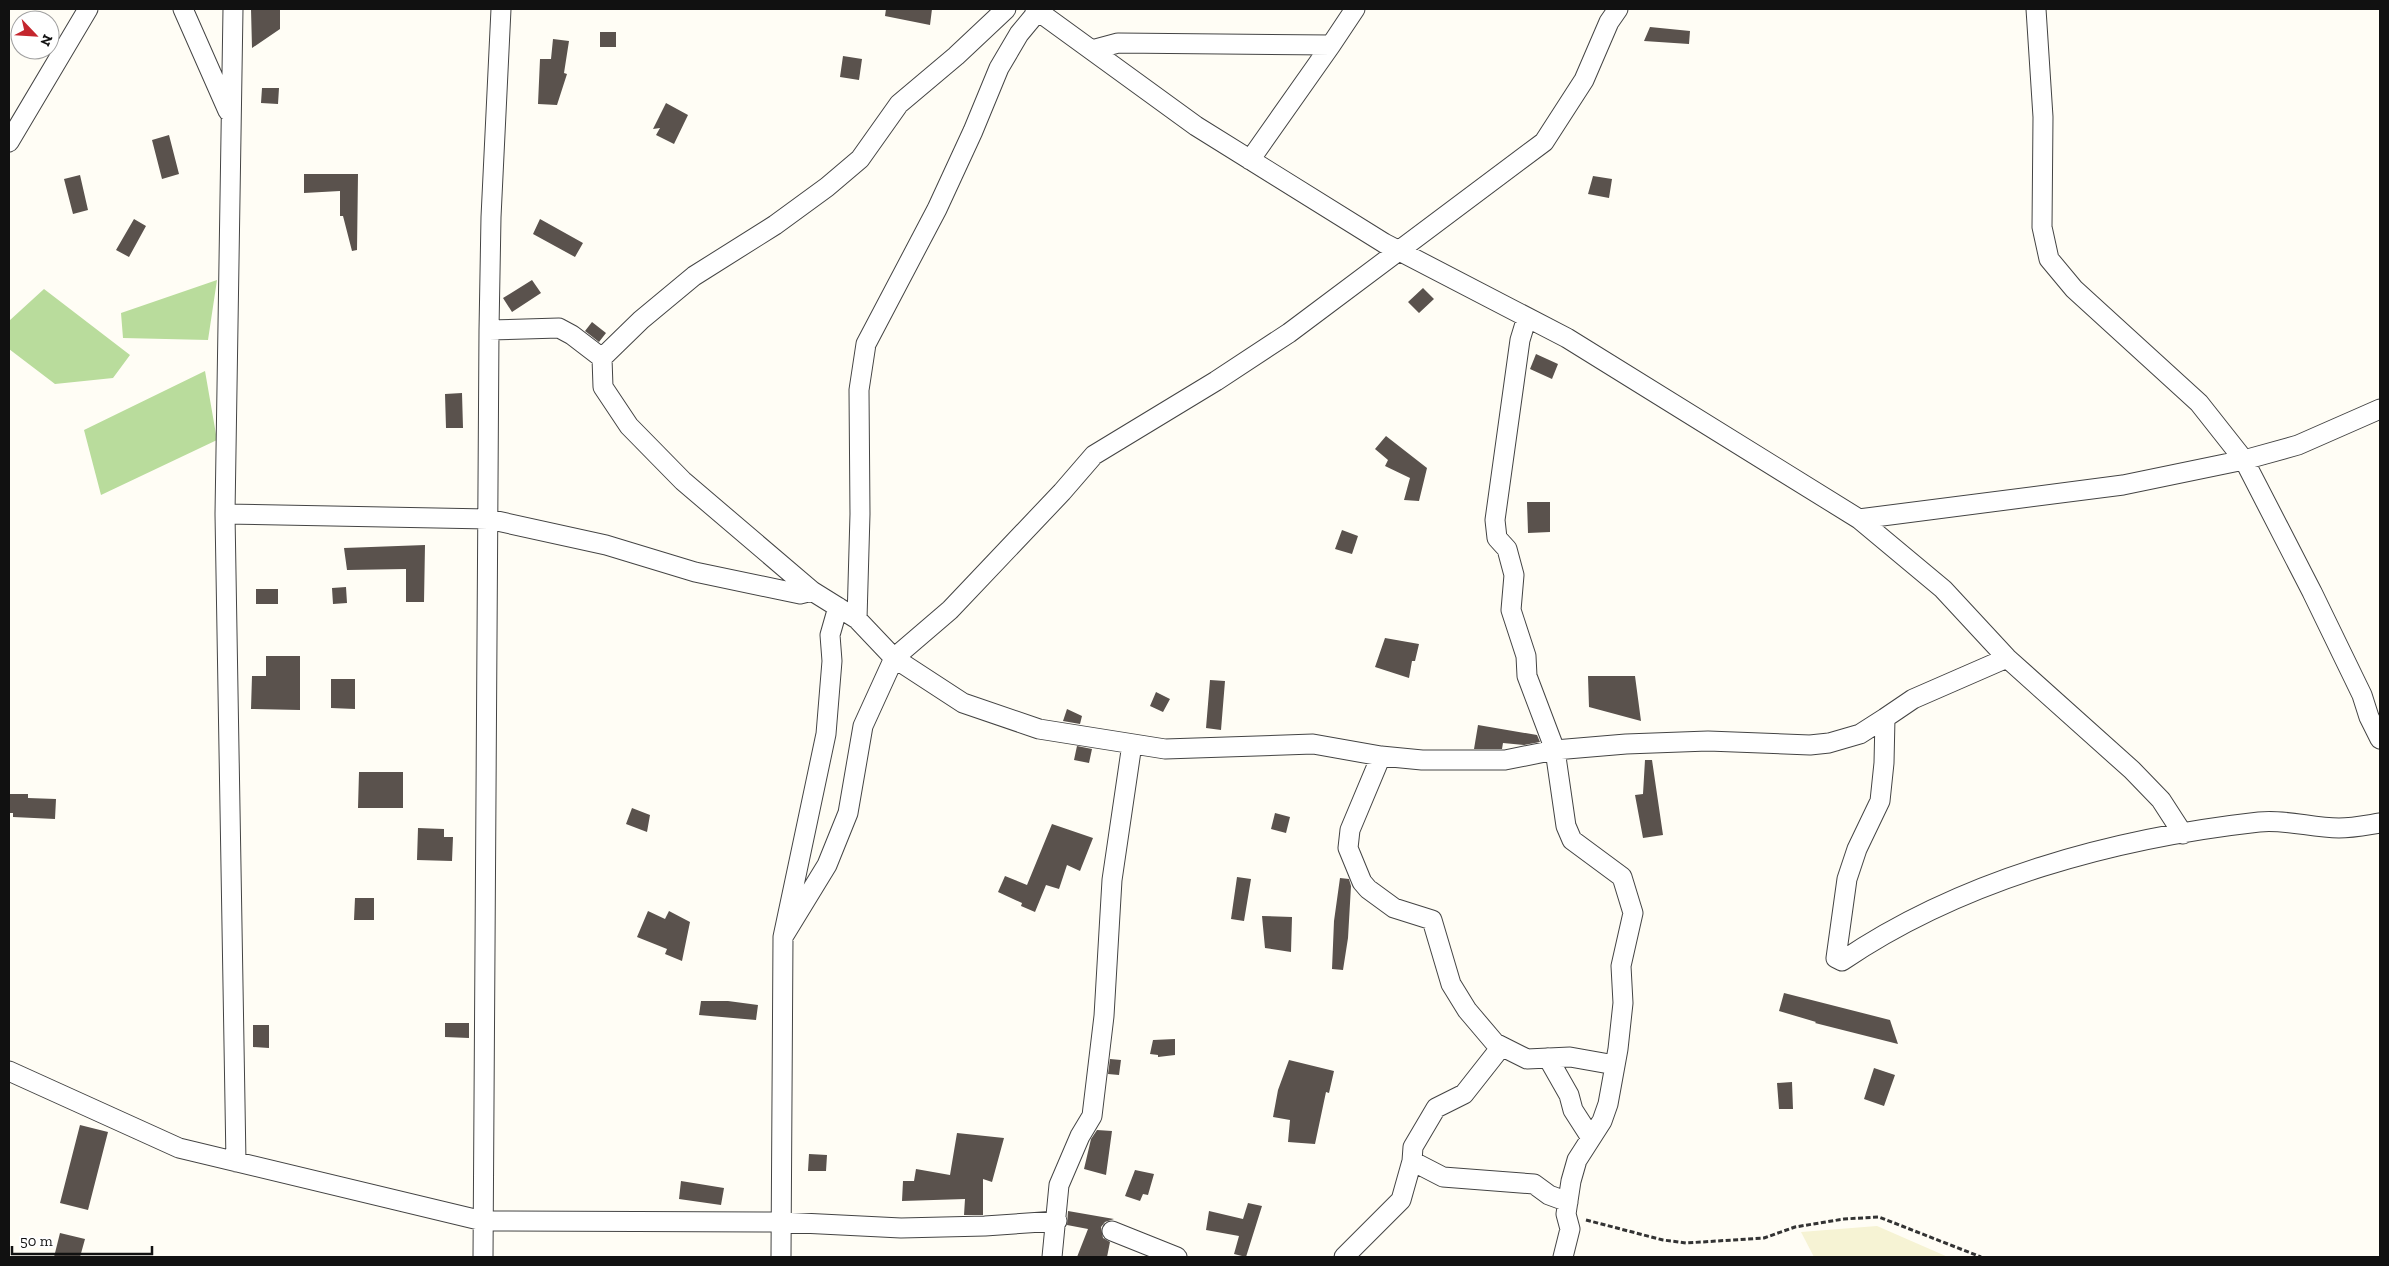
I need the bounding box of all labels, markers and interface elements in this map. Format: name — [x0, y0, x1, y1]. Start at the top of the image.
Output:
north arrow — [10, 10, 60, 60]
text: N — [36, 32, 56, 49]
scale bar — [12, 1224, 152, 1256]
text: 50 m — [20, 1232, 53, 1250]

